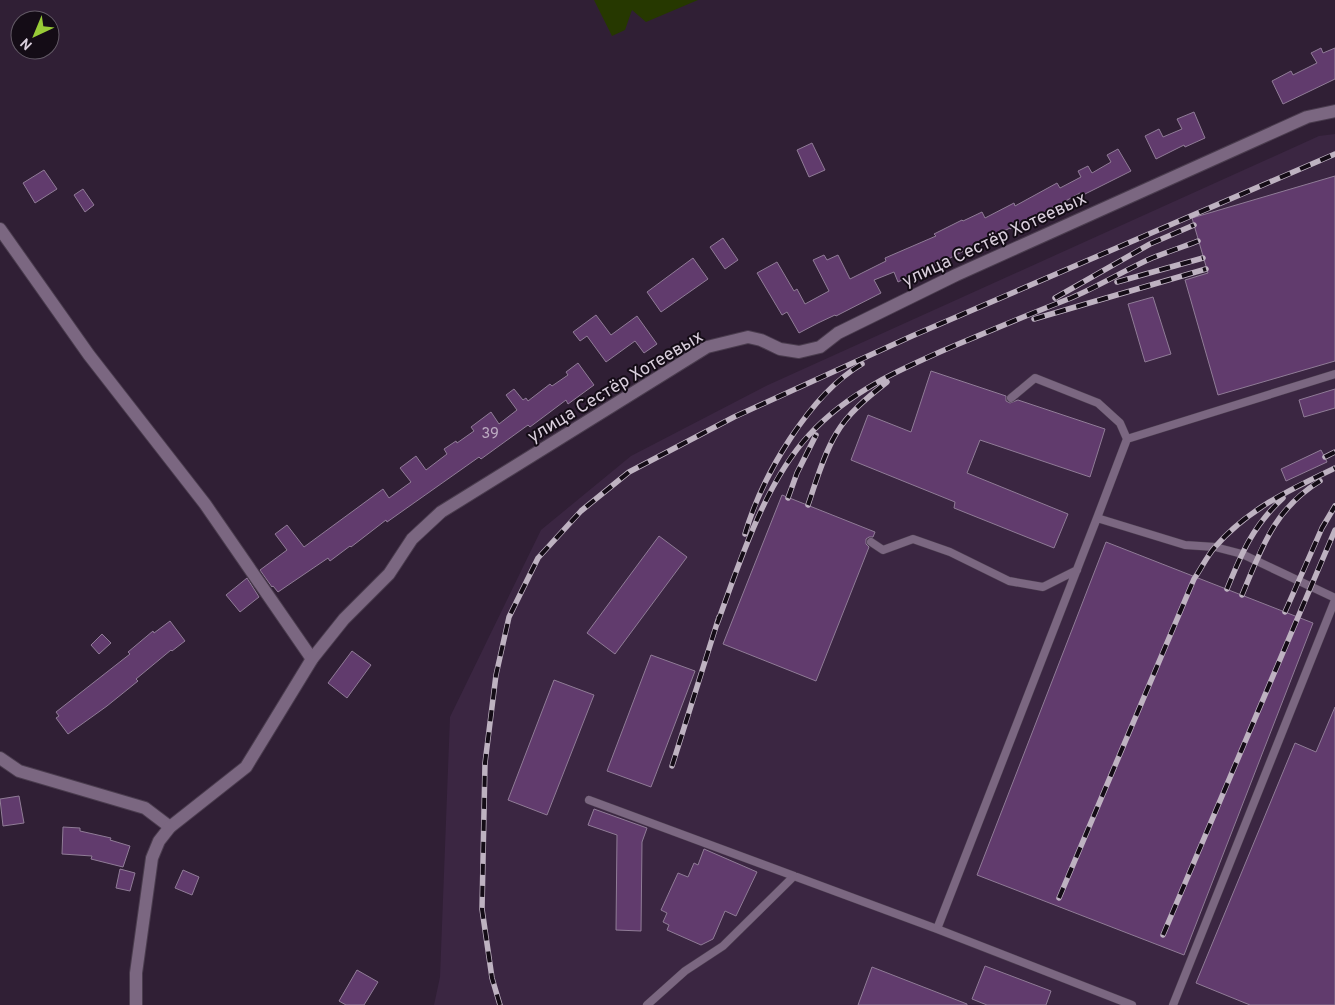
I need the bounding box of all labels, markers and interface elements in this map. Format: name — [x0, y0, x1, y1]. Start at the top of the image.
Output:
north arrow — [10, 10, 60, 60]
text: N — [17, 34, 37, 53]
street label: улица Сестёр Хотеевых — [899, 187, 1091, 293]
street label: улица Сестёр Хотеевых — [524, 326, 708, 449]
house number: 39 — [481, 425, 499, 444]

